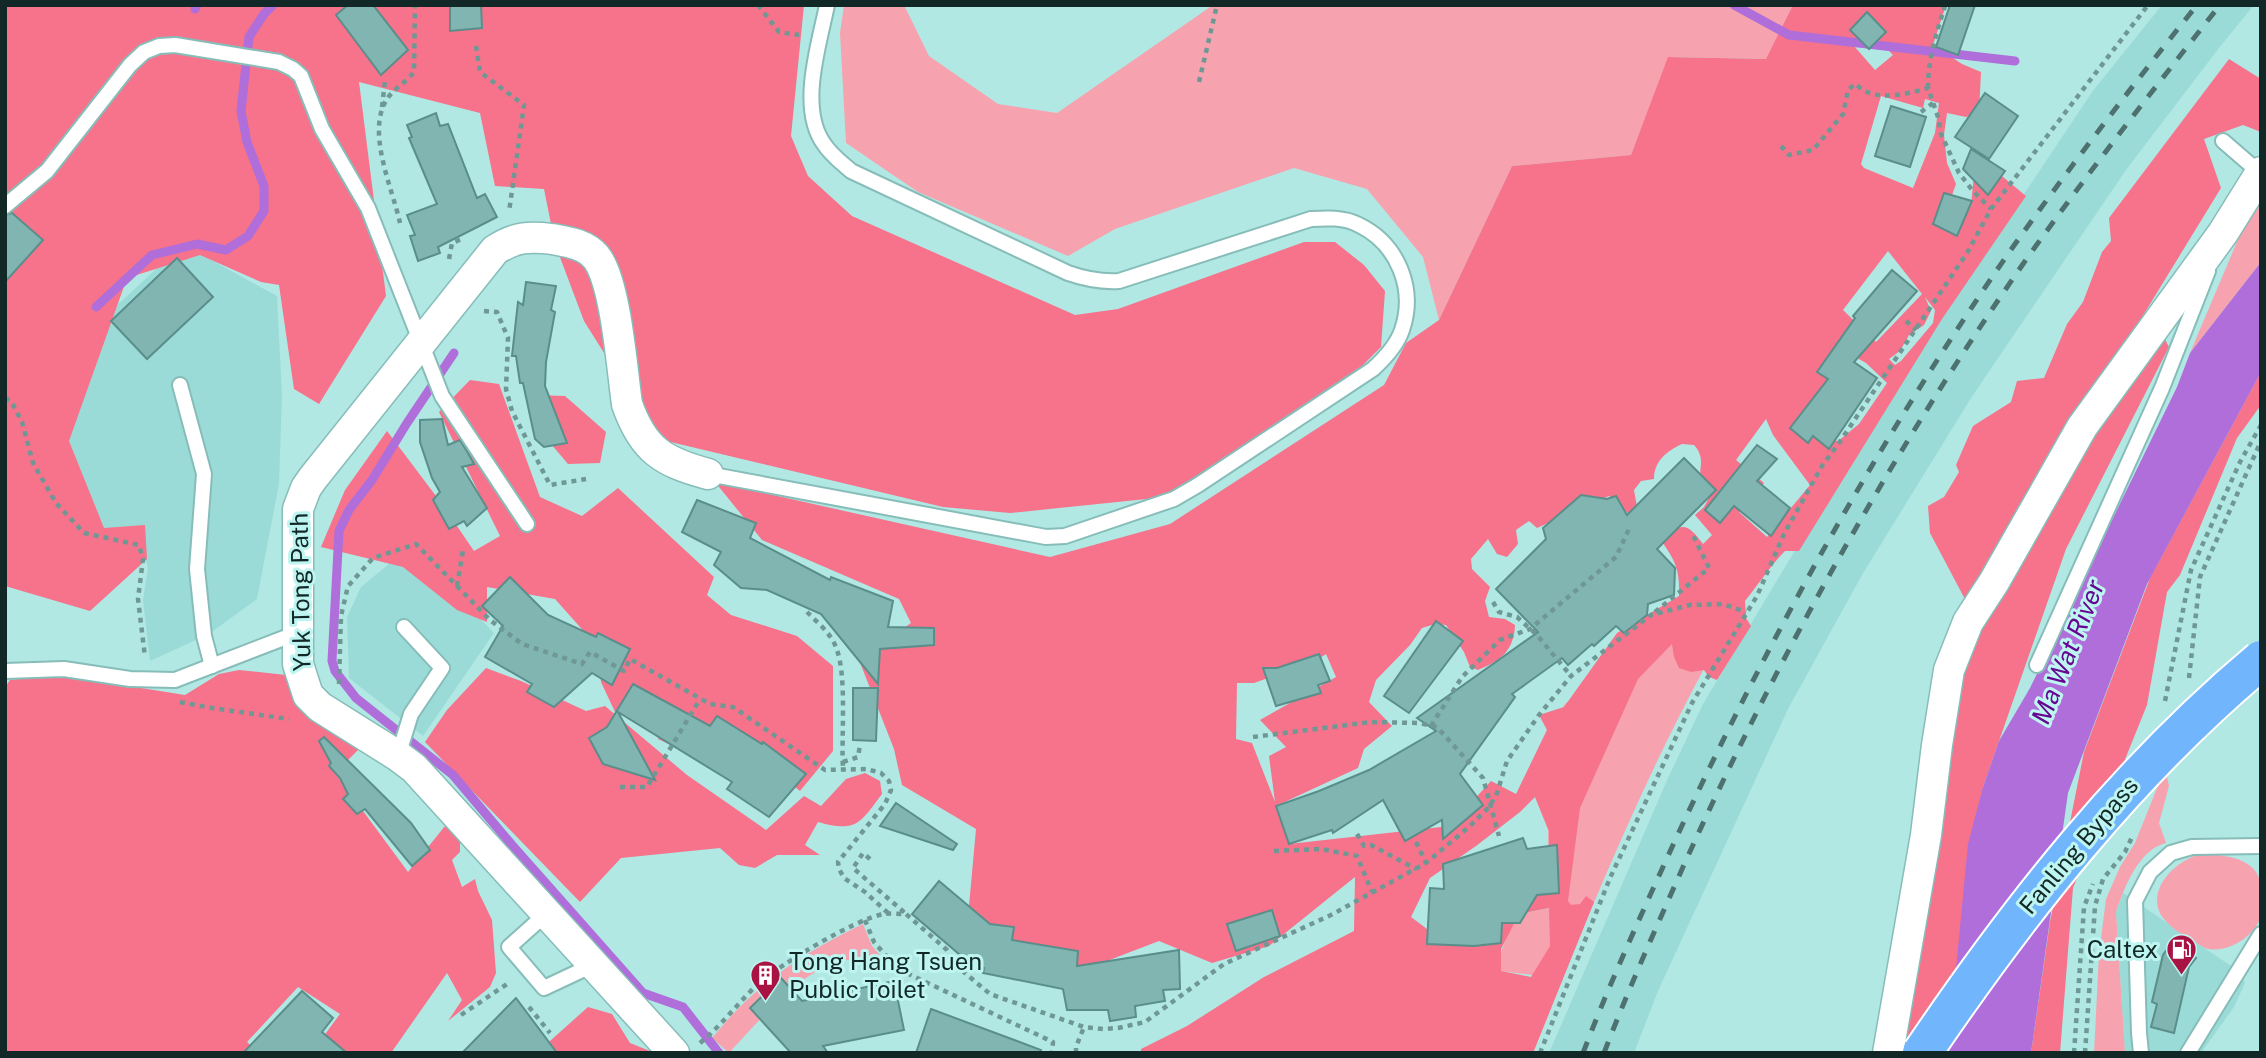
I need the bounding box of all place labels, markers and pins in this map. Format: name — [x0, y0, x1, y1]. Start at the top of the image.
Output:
fuel station icon: Caltex — [2164, 933, 2198, 977]
place label: Caltex — [2087, 935, 2158, 963]
place label: Tong Hang Tsuen Public Toilet — [789, 947, 982, 1003]
building icon: Tong Hang Tsuen Public Toilet — [749, 959, 783, 1003]

